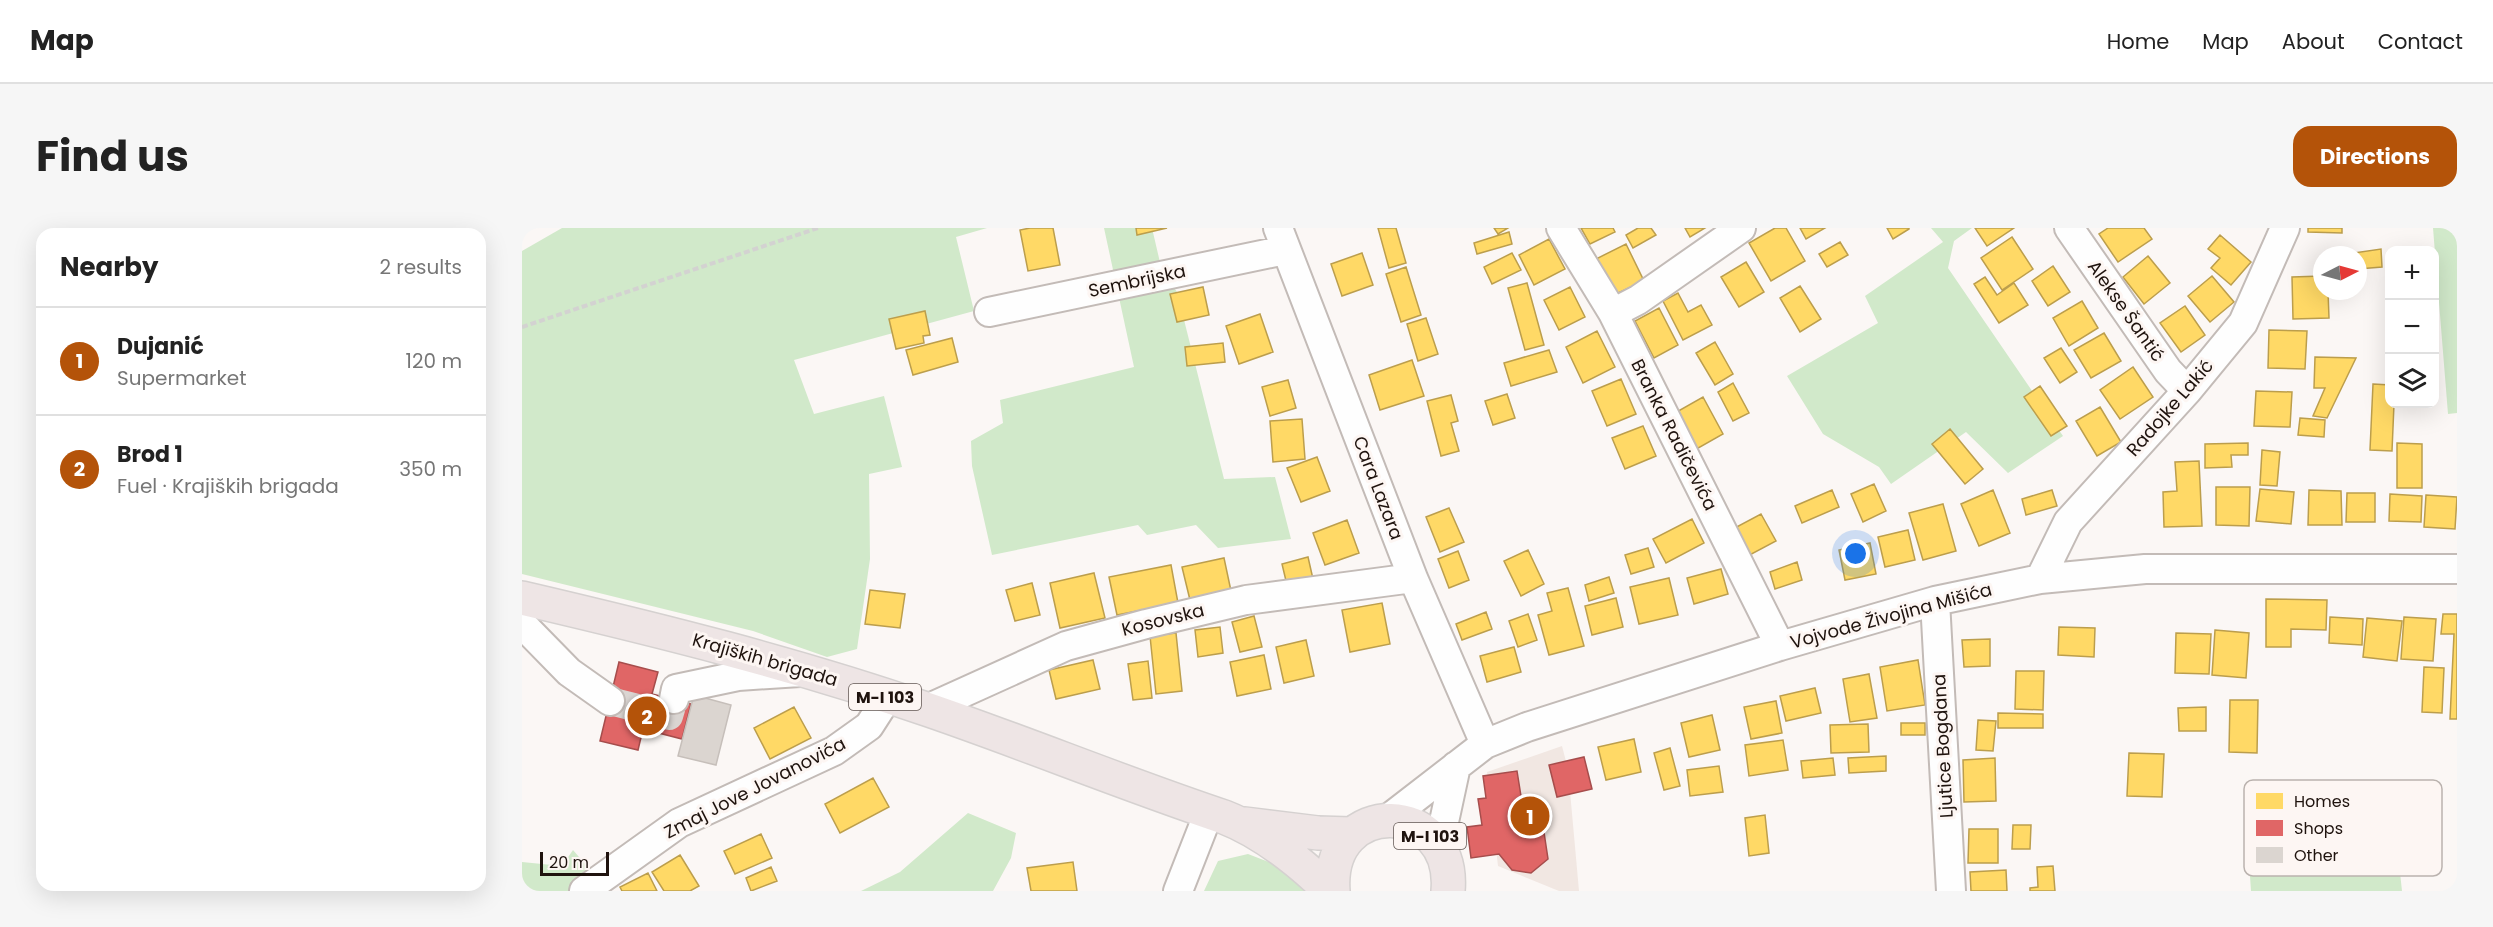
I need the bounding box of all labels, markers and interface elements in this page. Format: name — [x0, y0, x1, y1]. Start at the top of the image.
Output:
text: Map — [30, 21, 94, 60]
text: Home — [2107, 27, 2169, 56]
text: Map — [2202, 27, 2249, 56]
text: About — [2282, 27, 2345, 56]
text: Contact — [2378, 27, 2463, 56]
button: Directions — [2293, 126, 2457, 187]
text: Find us — [36, 127, 189, 186]
north arrow — [2313, 246, 2367, 300]
map controls — [2385, 246, 2439, 408]
button: + — [2385, 246, 2439, 300]
text: Nearby — [60, 249, 158, 285]
text: 2 results — [379, 253, 462, 281]
street label: Alekse Šantić — [2082, 255, 2171, 366]
street label: Sembrijska — [1086, 258, 1188, 303]
button: − — [2385, 300, 2439, 354]
text: Dujanić — [117, 331, 204, 362]
text: 1 — [76, 347, 83, 375]
text: 120 m — [406, 347, 462, 375]
street label: Radojke Lakić — [2120, 354, 2219, 462]
button: layers — [2385, 354, 2439, 408]
street label: Branka Radičevića — [1625, 355, 1724, 515]
text: Supermarket — [117, 364, 246, 392]
street label: Cara Lazara — [1347, 432, 1410, 543]
text: Brod 1 — [117, 439, 183, 470]
text: 2 — [74, 455, 85, 483]
text: 350 m — [399, 455, 462, 483]
text: Fuel · Krajiških brigada — [117, 472, 339, 500]
your location — [1841, 539, 1870, 568]
street label: Vojvode Živojina Mišića — [1787, 577, 1995, 654]
street label: Kosovska — [1119, 597, 1207, 642]
street label: Krajiških brigada — [690, 627, 841, 692]
street label: Ljutice Bogdana — [1926, 673, 1959, 819]
road number: M-I 103 — [849, 684, 921, 710]
pin: 2 — [628, 694, 666, 738]
street label: Zmaj Jove Jovanovića — [660, 731, 850, 844]
legend — [2244, 780, 2442, 876]
text: Homes — [2294, 790, 2350, 813]
pin: 1 — [1510, 794, 1550, 838]
text: Shops — [2294, 817, 2343, 840]
road number: M-I 103 — [1394, 823, 1466, 849]
text: Other — [2294, 844, 2339, 867]
scale bar — [540, 849, 609, 876]
text: 20 m — [549, 851, 589, 874]

